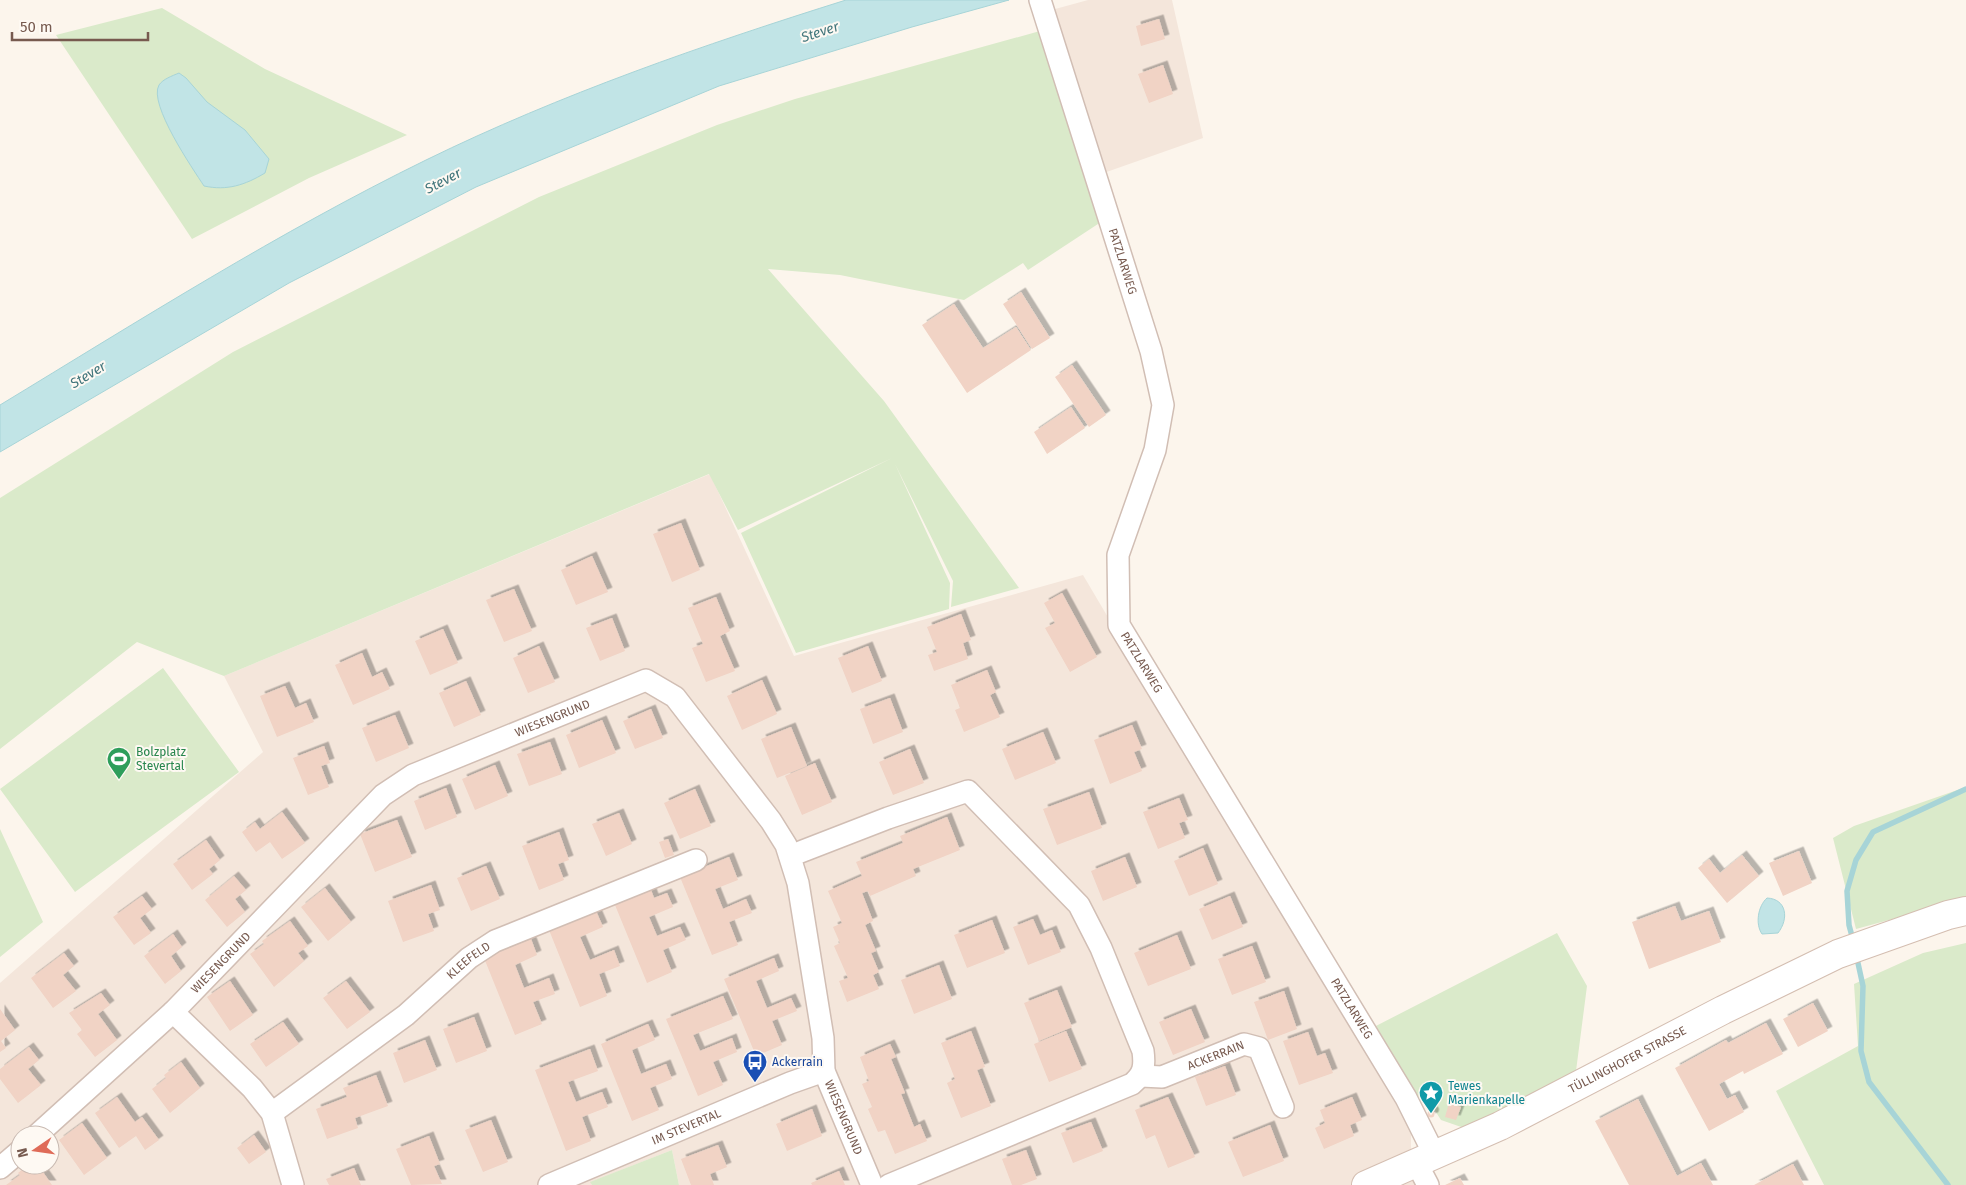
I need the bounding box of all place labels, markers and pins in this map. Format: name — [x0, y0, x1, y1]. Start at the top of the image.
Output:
place label: Bolzplatz Stevertal — [136, 745, 186, 773]
sports icon: Bolzplatz Stevertal — [106, 746, 132, 780]
bus stop icon: Ackerrain — [742, 1049, 768, 1083]
place label: Ackerrain — [772, 1055, 823, 1069]
place label: Tewes Marienkapelle — [1448, 1079, 1525, 1107]
place icon: Tewes Marienkapelle — [1418, 1080, 1444, 1114]

